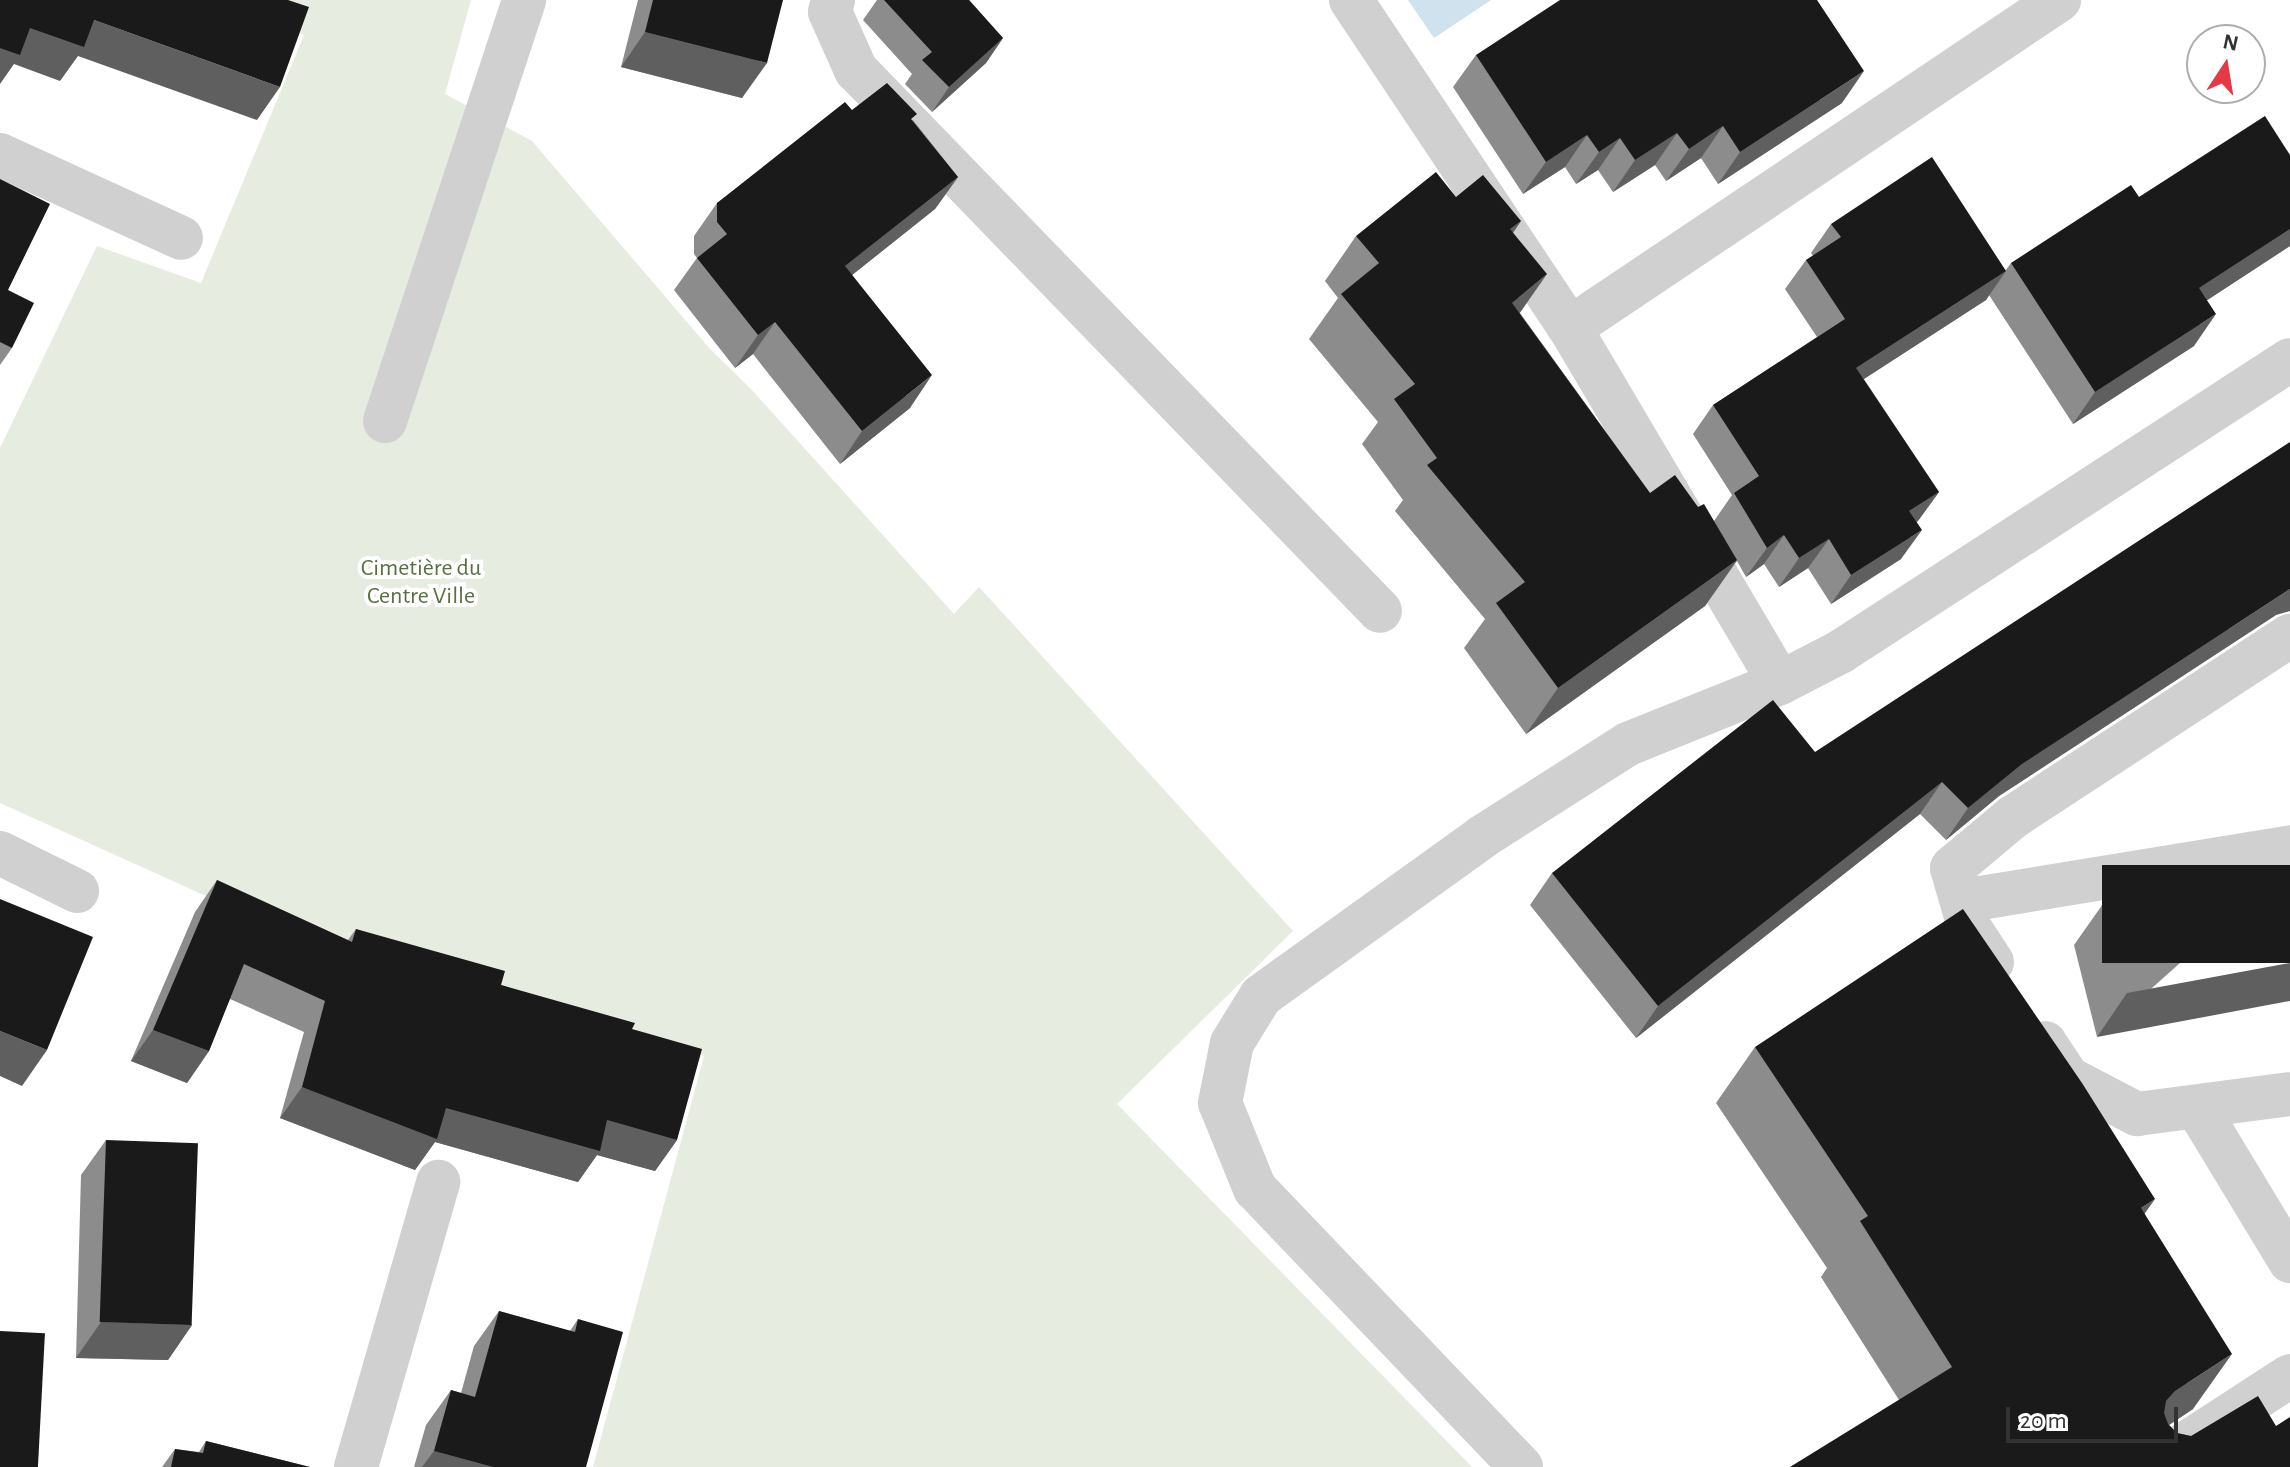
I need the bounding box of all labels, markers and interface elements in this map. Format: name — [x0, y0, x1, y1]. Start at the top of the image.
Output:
north arrow — [2186, 24, 2266, 104]
text: N — [2221, 30, 2240, 55]
park label: Cimetière du Centre Ville — [361, 555, 481, 611]
scale bar — [2010, 1391, 2182, 1441]
text: 20 m — [2020, 1409, 2067, 1433]

